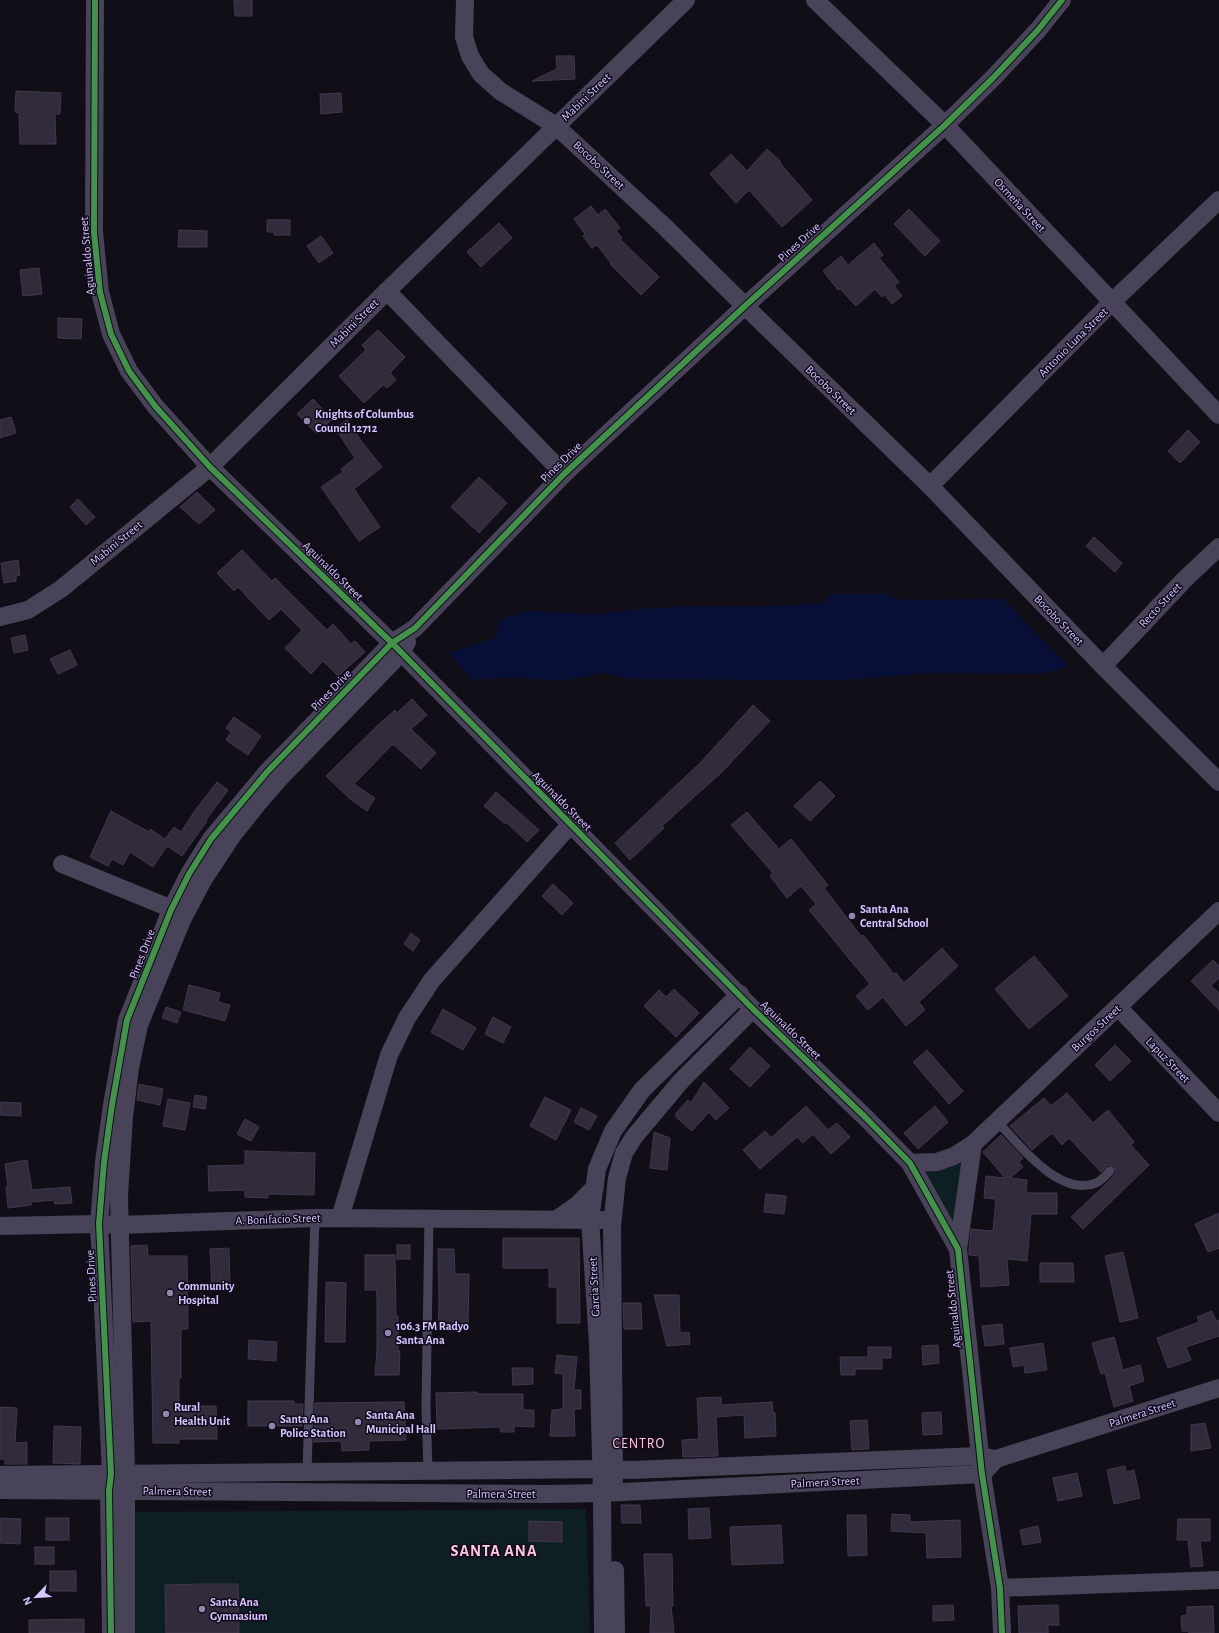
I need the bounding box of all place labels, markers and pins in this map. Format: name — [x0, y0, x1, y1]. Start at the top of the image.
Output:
place label: Knights of Columbus Council 12712 — [315, 408, 414, 434]
marker: Knights of Columbus Council 12712 — [302, 416, 312, 426]
place label: Santa Ana Central School — [860, 903, 929, 929]
marker: Santa Ana Central School — [847, 911, 857, 921]
place label: Community Hospital — [178, 1280, 235, 1306]
marker: Community Hospital — [165, 1288, 175, 1298]
place label: 106.3 FM Radyo Santa Ana — [396, 1320, 469, 1346]
marker: 106.3 FM Radyo Santa Ana — [383, 1328, 393, 1338]
place label: Rural Health Unit — [174, 1401, 230, 1427]
marker: Rural Health Unit — [161, 1409, 171, 1419]
place label: Santa Ana Municipal Hall — [366, 1409, 436, 1435]
place label: Santa Ana Police Station — [280, 1413, 346, 1439]
marker: Santa Ana Municipal Hall — [353, 1417, 363, 1427]
marker: Santa Ana Police Station — [267, 1421, 277, 1431]
place label: Santa Ana Gymnasium — [210, 1596, 268, 1623]
marker: Santa Ana Gymnasium — [197, 1604, 207, 1614]

